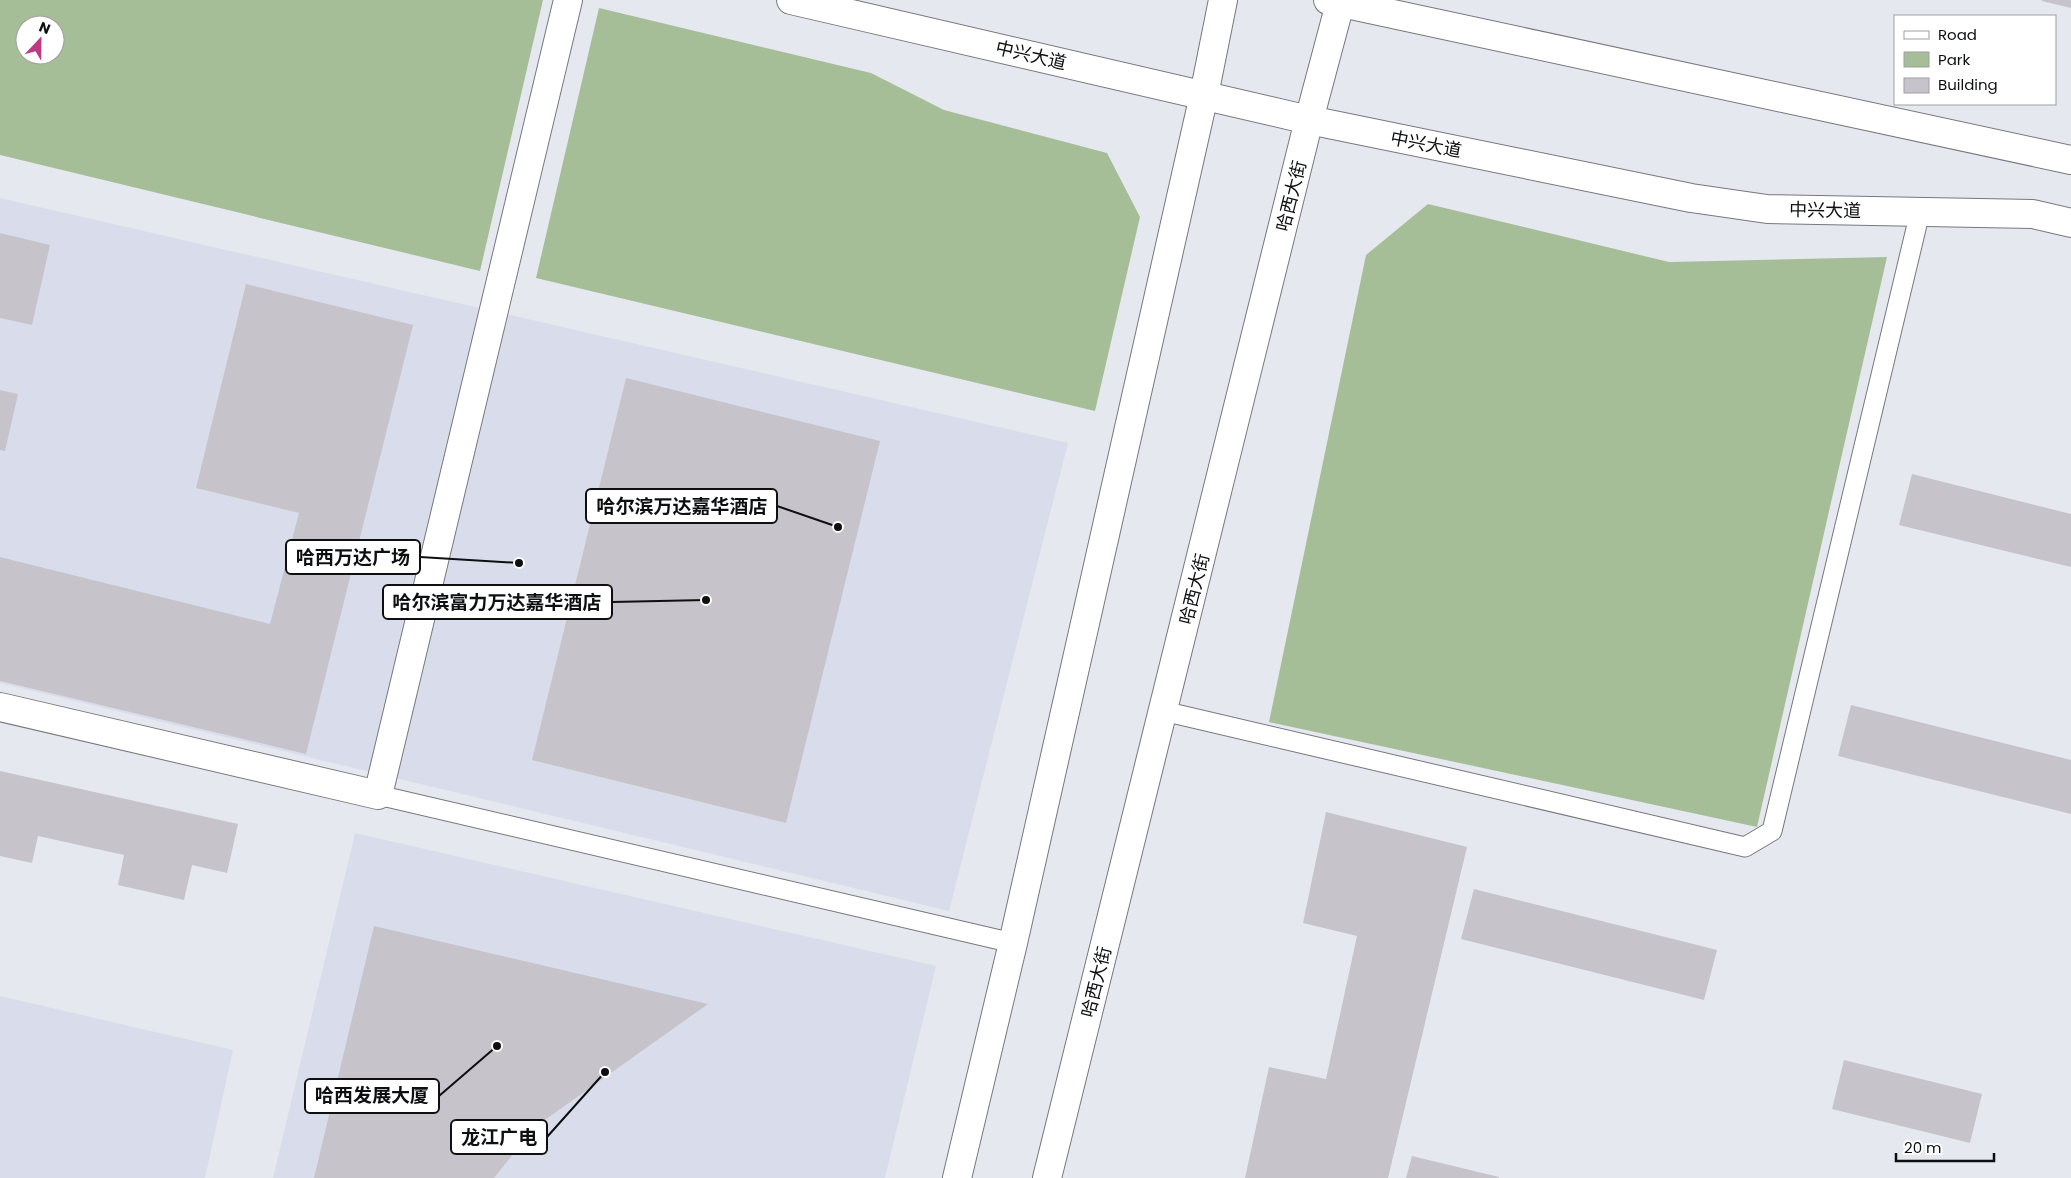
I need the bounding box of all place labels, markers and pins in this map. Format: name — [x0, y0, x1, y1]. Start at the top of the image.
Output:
callout: 哈尔滨万达嘉华酒店 — [586, 489, 777, 523]
callout: 哈西万达广场 — [286, 540, 420, 574]
callout: 哈尔滨富力万达嘉华酒店 — [383, 585, 612, 619]
callout: 哈西发展大厦 — [305, 1079, 439, 1113]
callout: 龙江广电 — [451, 1120, 547, 1154]

